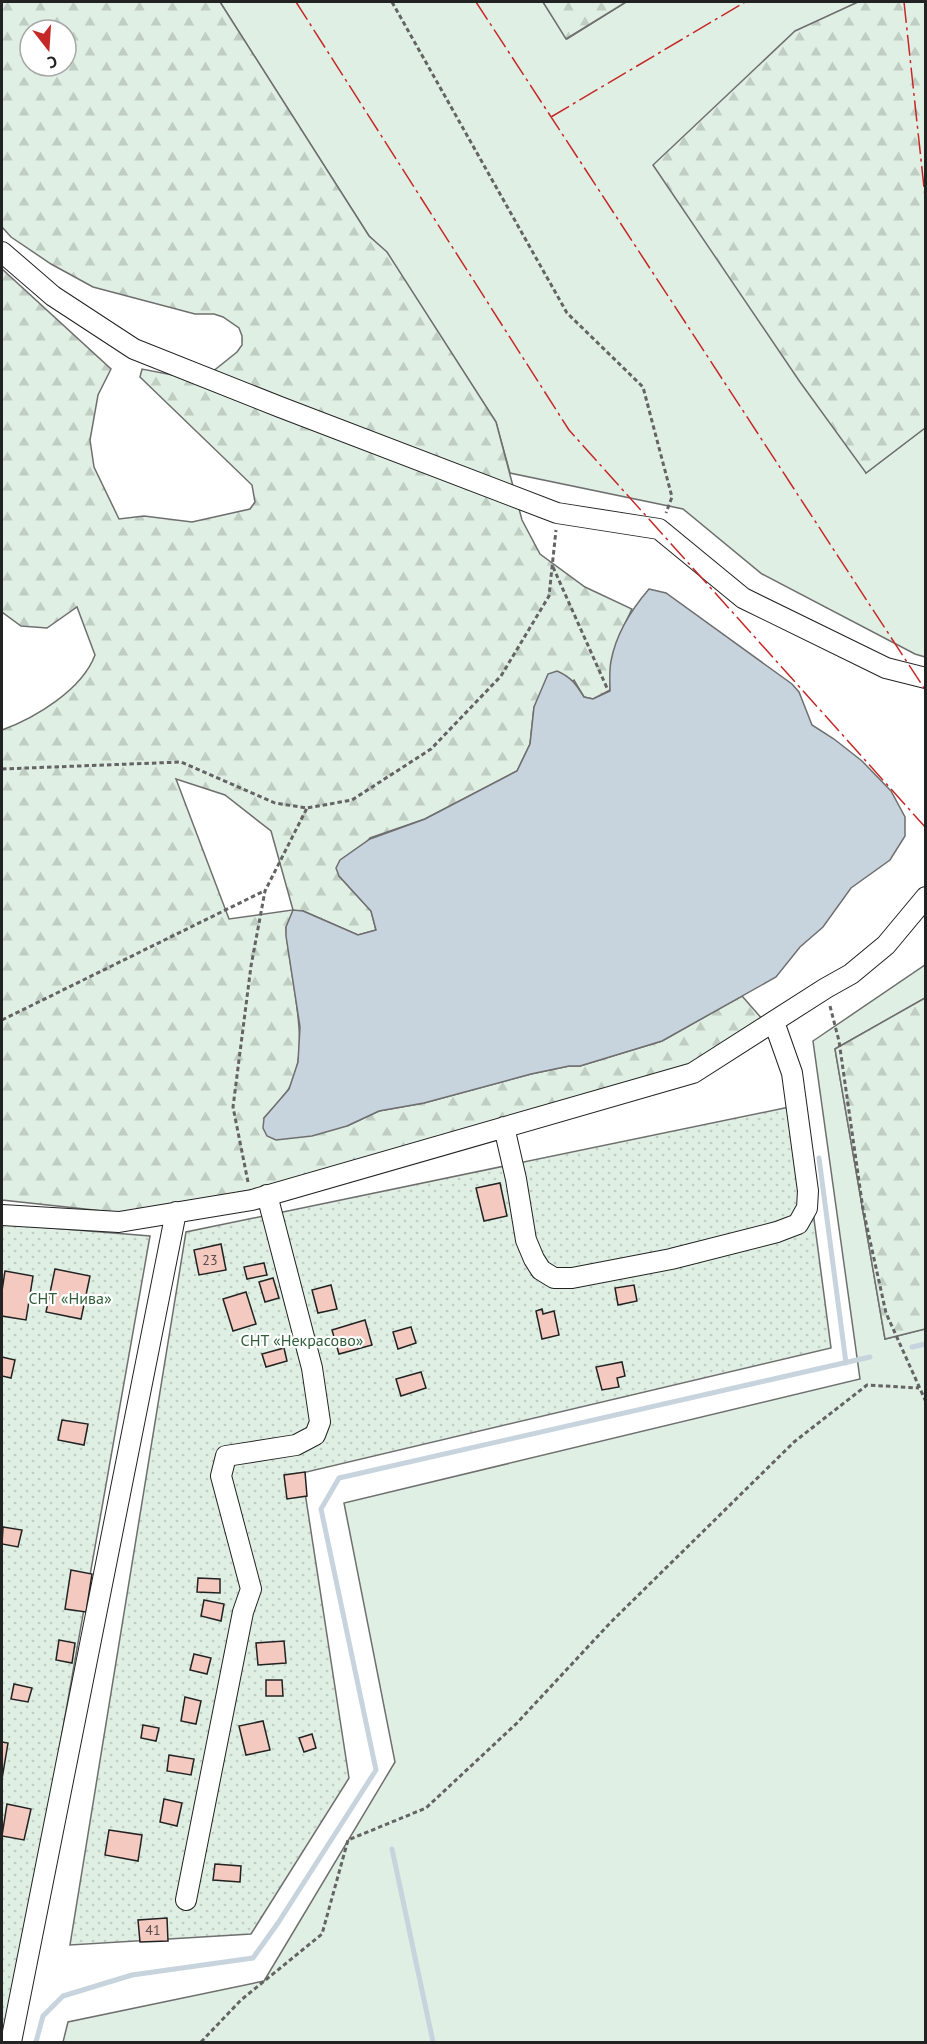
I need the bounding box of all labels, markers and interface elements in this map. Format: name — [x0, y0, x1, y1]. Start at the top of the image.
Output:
north arrow — [18, 18, 78, 78]
text: С — [45, 51, 60, 73]
house number: 23 — [202, 1251, 218, 1269]
park label: СНТ «Нива» — [28, 1288, 112, 1308]
park label: СНТ «Некрасово» — [241, 1330, 364, 1350]
house number: 41 — [145, 1921, 161, 1939]

